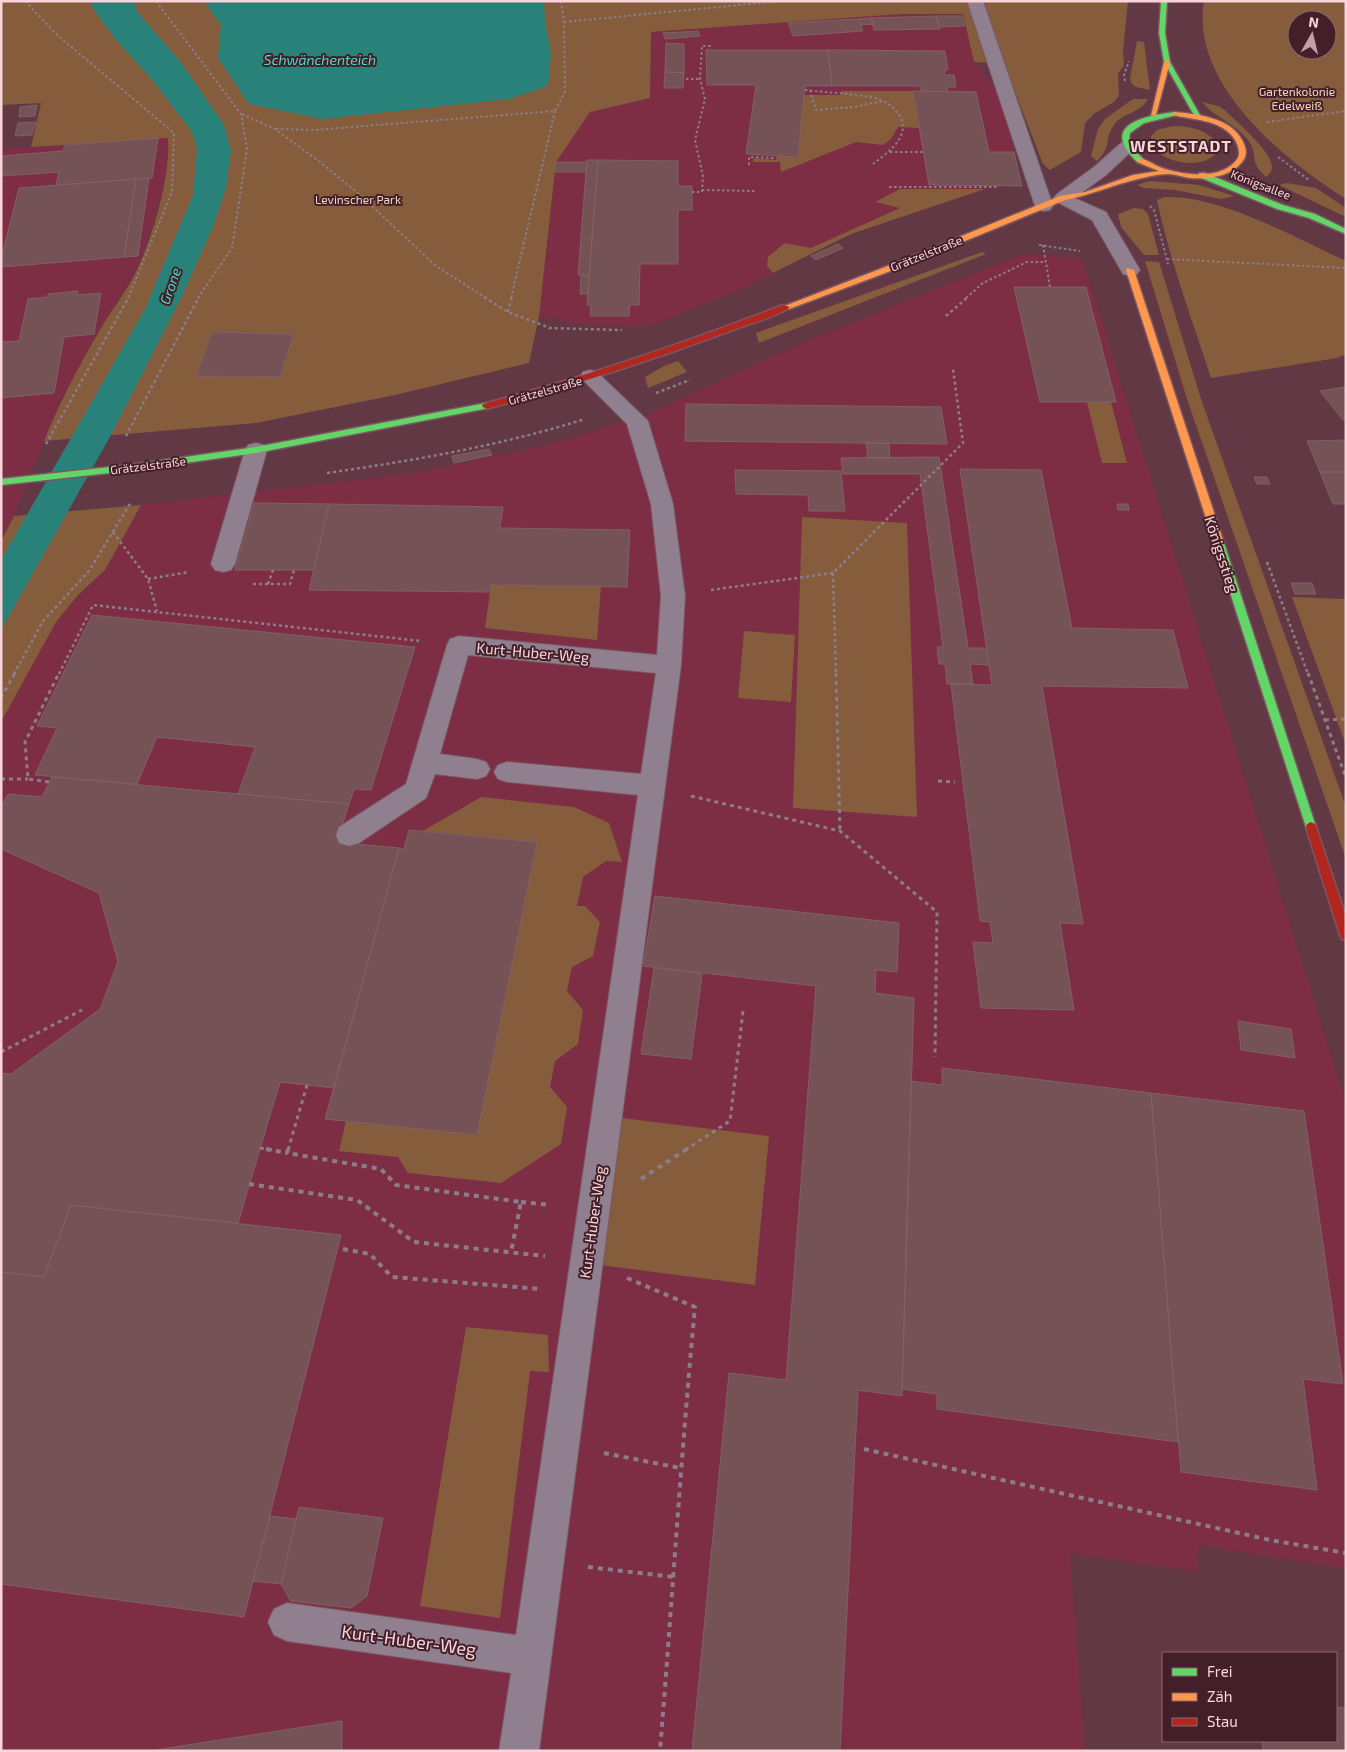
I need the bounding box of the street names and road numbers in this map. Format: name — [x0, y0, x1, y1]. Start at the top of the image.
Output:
street label: Königsallee — [1229, 166, 1293, 202]
street label: Grätzelstraße — [888, 232, 964, 274]
street label: Grätzelstraße — [506, 373, 584, 407]
street label: Grätzelstraße — [109, 453, 187, 477]
street label: Königsstieg — [1201, 514, 1243, 595]
street label: Kurt-Huber-Weg — [476, 638, 591, 666]
street label: Kurt-Huber-Weg — [575, 1164, 609, 1279]
street label: Kurt-Huber-Weg — [340, 1620, 478, 1660]

